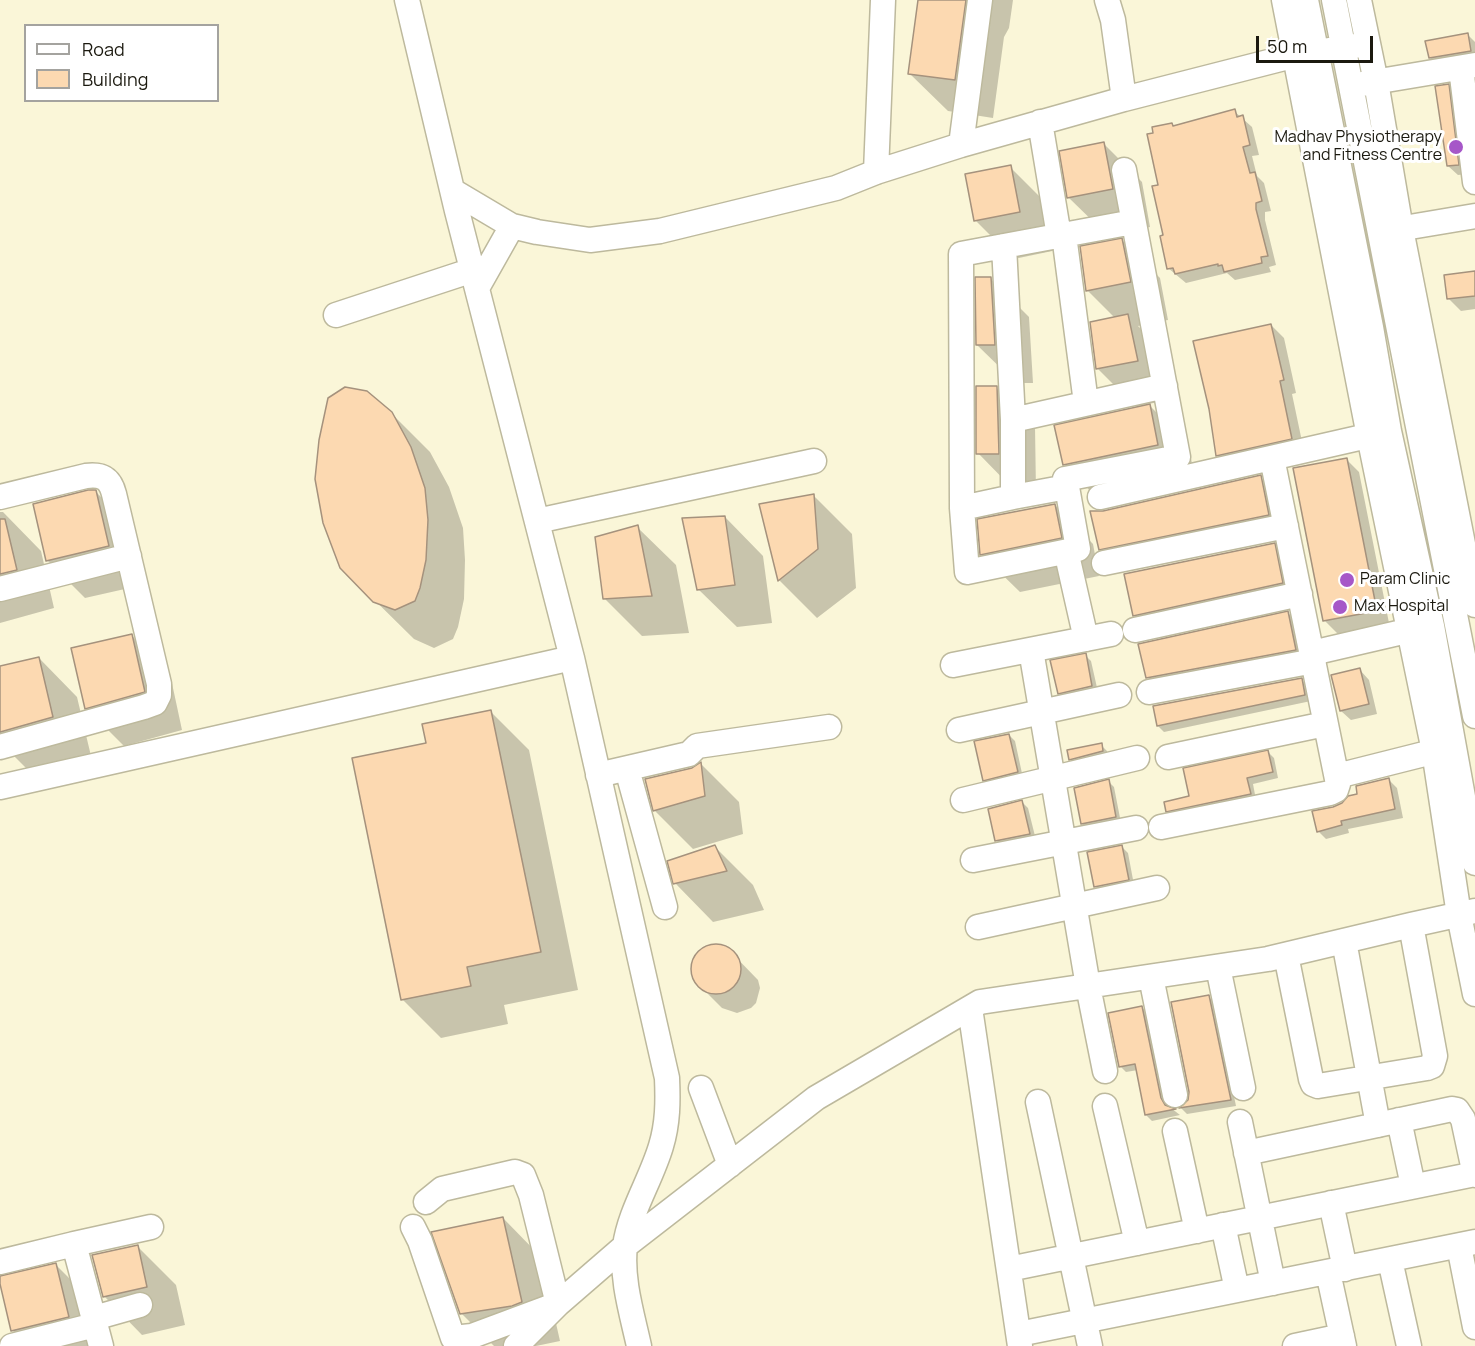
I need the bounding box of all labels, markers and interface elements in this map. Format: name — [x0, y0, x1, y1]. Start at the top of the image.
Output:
legend — [24, 24, 219, 102]
scale bar — [1259, 24, 1376, 62]
text: 50 m — [1267, 34, 1307, 58]
text: Road — [82, 37, 125, 61]
text: Building — [82, 67, 148, 91]
place label: Madhav Physiotherapy and Fitness Centre — [1274, 128, 1442, 166]
marker: Madhav Physiotherapy and Fitness Centre — [1447, 138, 1465, 156]
place label: Param Clinic — [1360, 570, 1450, 590]
marker: Param Clinic — [1338, 571, 1356, 589]
place label: Max Hospital — [1354, 597, 1449, 617]
marker: Max Hospital — [1331, 598, 1349, 616]

